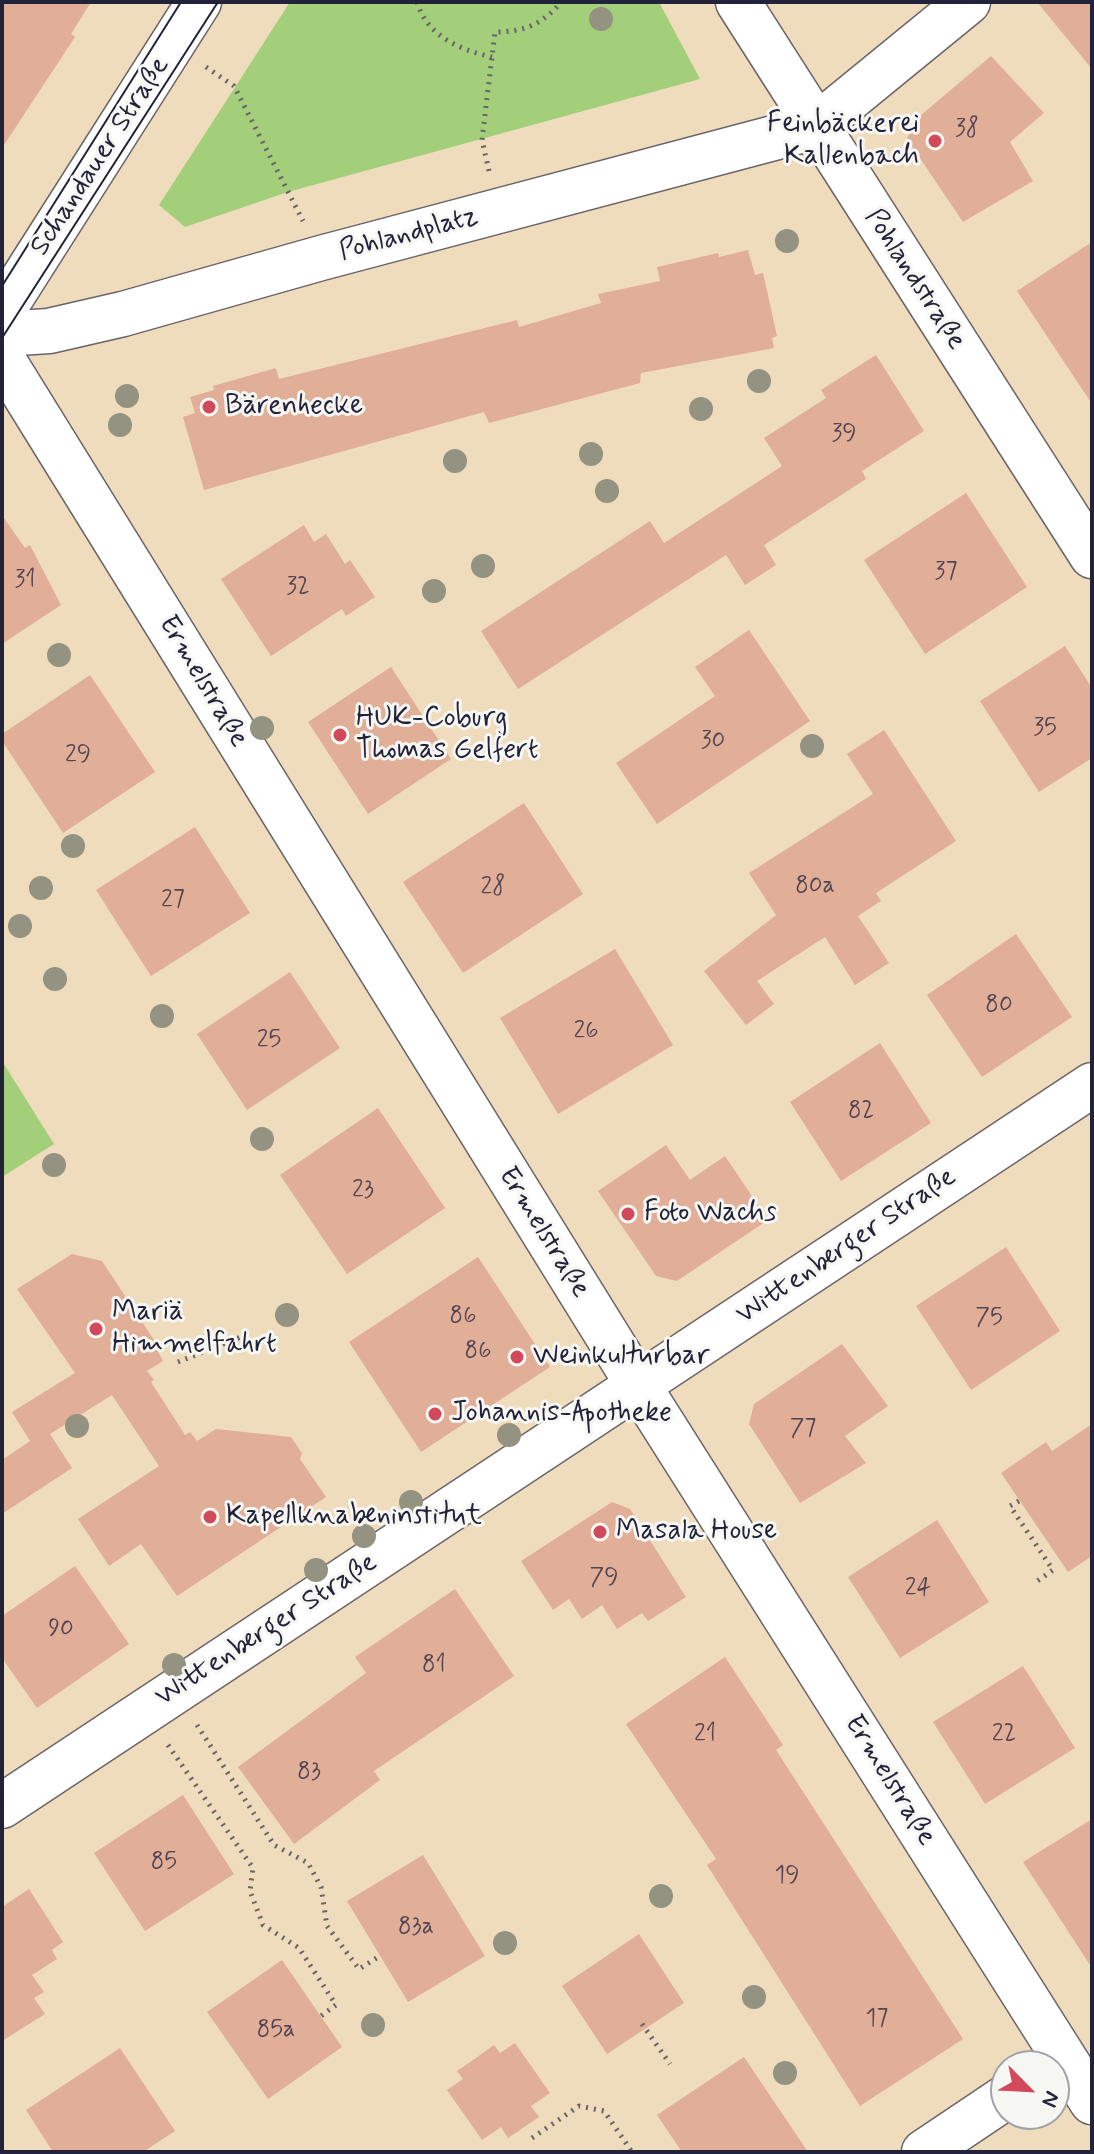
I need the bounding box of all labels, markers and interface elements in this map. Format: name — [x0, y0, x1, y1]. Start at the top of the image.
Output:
street label: Schandauer Straße — [24, 51, 178, 263]
place label: Feinbäckerei Kallenbach — [767, 108, 919, 174]
house number: 38 — [955, 116, 979, 144]
marker: Feinbäckerei Kallenbach — [926, 132, 944, 150]
street label: Pohlandplatz — [336, 200, 482, 270]
street label: Pohlandstraße — [856, 203, 972, 357]
place label: Bärenhecke — [225, 390, 363, 424]
marker: Bärenhecke — [200, 398, 218, 416]
house number: 39 — [831, 421, 857, 449]
house number: 37 — [935, 559, 957, 587]
house number: 31 — [14, 567, 36, 595]
house number: 32 — [286, 574, 310, 602]
street label: Ermelstraße — [150, 610, 254, 754]
place label: HUK-Coburg Thomas Gelfert — [356, 702, 538, 768]
house number: 35 — [1033, 715, 1057, 743]
marker: HUK-Coburg Thomas Gelfert — [331, 726, 349, 744]
house number: 30 — [701, 728, 725, 756]
house number: 29 — [65, 742, 91, 770]
house number: 80a — [795, 873, 835, 901]
house number: 28 — [481, 874, 505, 902]
house number: 27 — [161, 887, 185, 915]
house number: 80 — [985, 992, 1013, 1020]
house number: 26 — [573, 1018, 599, 1046]
house number: 25 — [257, 1027, 281, 1055]
house number: 82 — [848, 1098, 874, 1126]
street label: Ermelstraße — [490, 1161, 596, 1305]
street label: Wittenberger Straße — [731, 1161, 963, 1333]
house number: 23 — [352, 1177, 374, 1205]
place label: Foto Wachs — [644, 1197, 776, 1231]
marker: Foto Wachs — [619, 1205, 637, 1223]
place label: Mariä Himmelfahrt — [112, 1296, 277, 1362]
house number: 86 — [450, 1303, 476, 1331]
house number: 75 — [975, 1305, 1003, 1333]
marker: Mariä Himmelfahrt — [87, 1320, 105, 1338]
house number: 86 — [465, 1338, 491, 1366]
place label: Weinkulturbar — [533, 1340, 709, 1374]
marker: Weinkulturbar — [508, 1348, 526, 1366]
place label: Johannis-Apotheke — [451, 1397, 672, 1431]
marker: Johannis-Apotheke — [426, 1405, 444, 1423]
house number: 77 — [790, 1416, 816, 1444]
place label: Kapellknabeninstitut — [226, 1500, 482, 1534]
marker: Kapellknabeninstitut — [201, 1508, 219, 1526]
place label: Masala House — [616, 1515, 777, 1549]
marker: Masala House — [591, 1523, 609, 1541]
street label: Wittenberger Straße — [150, 1547, 384, 1715]
house number: 79 — [590, 1565, 618, 1593]
house number: 24 — [905, 1575, 931, 1603]
house number: 90 — [48, 1616, 74, 1644]
house number: 81 — [422, 1652, 446, 1680]
street label: Ermelstraße — [836, 1709, 942, 1853]
house number: 21 — [694, 1721, 716, 1749]
house number: 22 — [992, 1721, 1016, 1749]
house number: 83 — [297, 1759, 321, 1787]
house number: 85 — [151, 1849, 177, 1877]
house number: 19 — [774, 1863, 800, 1891]
house number: 83a — [398, 1914, 434, 1942]
house number: 17 — [866, 2006, 888, 2034]
house number: 85a — [257, 2017, 295, 2045]
north arrow — [990, 2050, 1070, 2130]
text: N — [1034, 2087, 1066, 2111]

